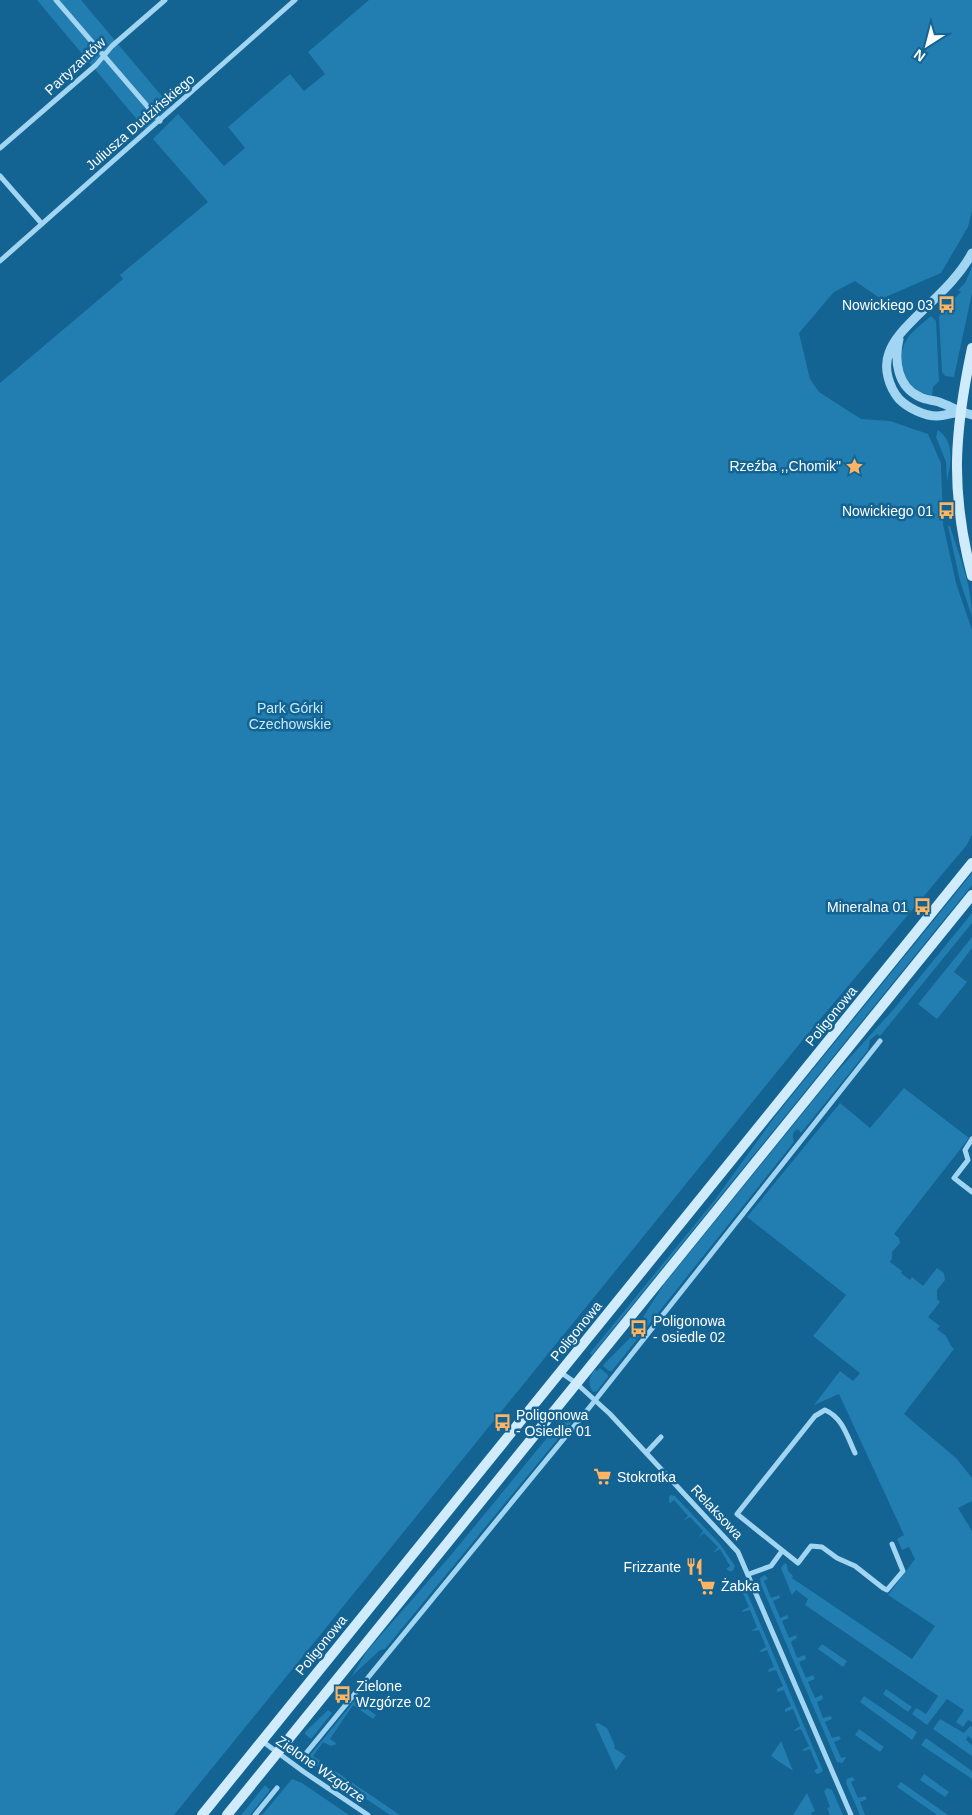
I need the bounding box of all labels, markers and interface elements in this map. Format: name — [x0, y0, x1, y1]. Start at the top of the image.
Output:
north arrow — [902, 20, 952, 70]
street label: Partyzantów — [41, 33, 109, 98]
text: N — [911, 46, 928, 65]
street label: Juliusza Dudzińskiego — [82, 70, 198, 173]
bus stop icon: Nowickiego 03 — [937, 295, 957, 315]
place label: Nowickiego 03 — [842, 297, 933, 313]
place icon: Rzeźba ,,Chomik" — [845, 456, 865, 476]
place label: Rzeźba ,,Chomik" — [729, 458, 841, 474]
bus stop icon: Nowickiego 01 — [937, 501, 957, 521]
place label: Nowickiego 01 — [842, 503, 933, 519]
park label: Park Górki Czechowskie — [249, 700, 331, 732]
bus stop icon: Mineralna 01 — [912, 897, 932, 917]
place label: Mineralna 01 — [827, 899, 908, 915]
street label: Poligonowa — [802, 983, 860, 1049]
street label: Poligonowa — [547, 1298, 605, 1364]
place label: Poligonowa - osiedle 02 — [653, 1313, 726, 1345]
bus stop icon: Poligonowa - osiedle 02 — [629, 1319, 649, 1339]
place label: Poligonowa - Osiedle 01 — [516, 1407, 592, 1439]
bus stop icon: Poligonowa - Osiedle 01 — [492, 1413, 512, 1433]
supermarket icon: Stokrotka — [593, 1467, 613, 1487]
place label: Stokrotka — [617, 1469, 676, 1485]
street label: Relaksowa — [688, 1482, 746, 1543]
restaurant icon: Frizzante — [685, 1557, 705, 1577]
place label: Frizzante — [623, 1559, 681, 1575]
supermarket icon: Żabka — [697, 1576, 717, 1596]
place label: Żabka — [721, 1577, 760, 1594]
street label: Poligonowa — [292, 1612, 350, 1678]
place label: Zielone Wzgórze 02 — [356, 1678, 431, 1710]
bus stop icon: Zielone Wzgórze 02 — [332, 1684, 352, 1704]
street label: Zielone Wzgórze — [273, 1732, 369, 1806]

